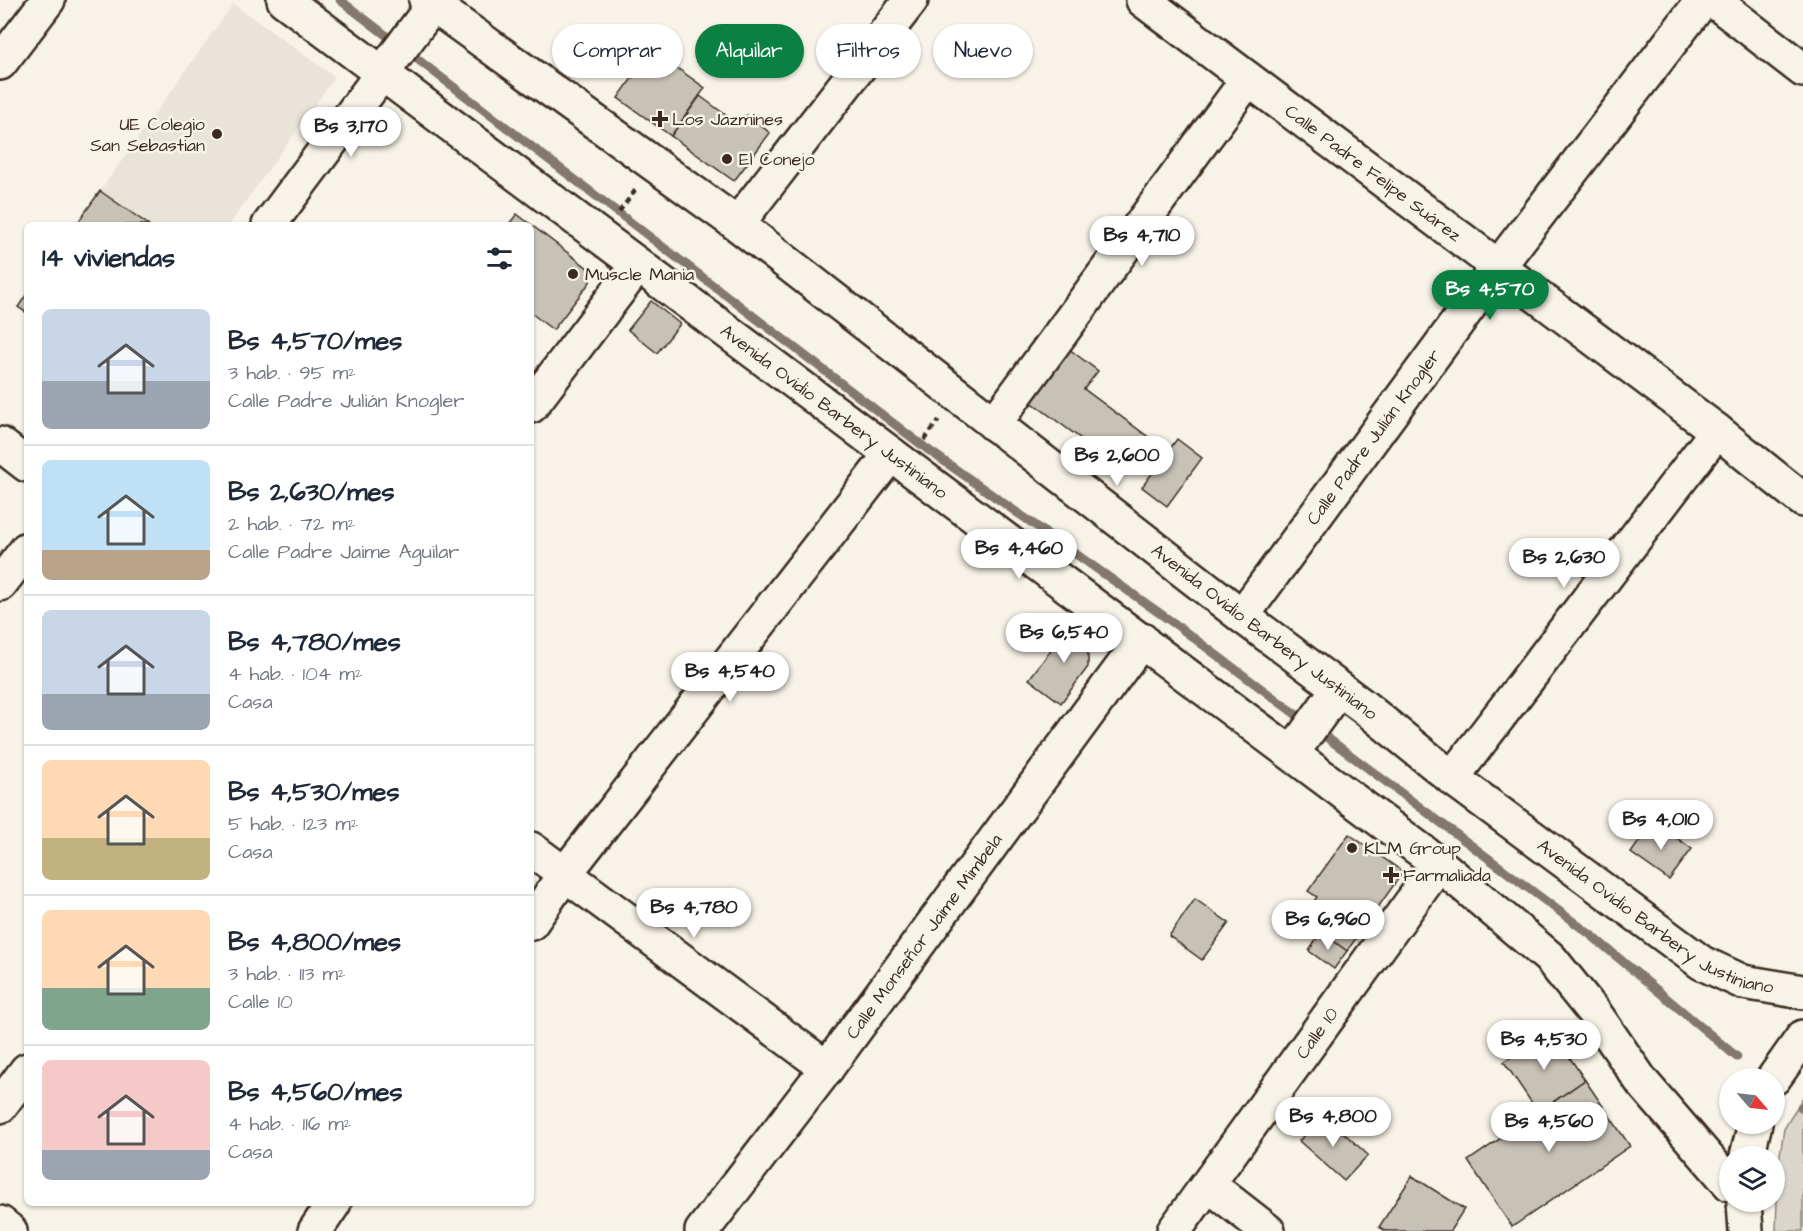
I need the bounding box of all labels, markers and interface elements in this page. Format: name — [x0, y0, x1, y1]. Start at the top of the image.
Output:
chip: Comprar — [552, 24, 683, 78]
chip: Alquilar — [695, 24, 804, 78]
chip: Filtros — [816, 24, 921, 78]
chip: Nuevo — [933, 24, 1033, 78]
street label: Calle Padre Felipe Suárez — [1280, 99, 1466, 248]
pin: Bs 3,170 — [289, 107, 413, 158]
place label: Los Jazmines — [672, 107, 783, 132]
place label: UE Colegio San Sebastian — [90, 112, 205, 158]
text: Bs 3,170 — [314, 112, 388, 140]
marker: Los Jazmines — [653, 112, 667, 126]
marker: UE Colegio San Sebastian — [210, 127, 224, 141]
place label: El Conejo — [739, 147, 815, 172]
marker: El Conejo — [720, 152, 734, 166]
pin: Bs 4,710 — [1080, 216, 1204, 267]
text: Bs 4,710 — [1104, 221, 1180, 249]
text: 14 viviendas — [42, 240, 175, 276]
icon: filters — [483, 242, 516, 275]
place label: Muscle Mania — [585, 262, 694, 287]
marker: Muscle Mania — [566, 267, 580, 281]
pin: Bs 4,570 — [1428, 270, 1552, 321]
text: Bs 4,570 — [1446, 275, 1534, 303]
street label: Avenida Ovidio Barbery Justiniano — [715, 319, 953, 505]
text: Bs 4,570/mes — [228, 323, 402, 359]
icon: home — [90, 333, 162, 405]
street label: Calle Padre Julián Knogler — [1301, 344, 1447, 531]
text: 3 hab. · 95 m² — [228, 359, 356, 387]
text: Calle Padre Julián Knogler — [228, 387, 464, 415]
pin: Bs 2,600 — [1055, 436, 1179, 487]
text: Bs 2,600 — [1074, 441, 1160, 469]
text: Bs 2,630/mes — [228, 474, 395, 510]
icon: home — [90, 484, 162, 556]
text: 2 hab. · 72 m² — [228, 510, 355, 538]
pin: Bs 4,460 — [957, 529, 1081, 580]
text: Bs 4,460 — [975, 534, 1063, 562]
text: Calle Padre Jaime Aguilar — [228, 538, 459, 566]
street label: Avenida Ovidio Barbery Justiniano — [1146, 538, 1383, 726]
pin: Bs 2,630 — [1502, 538, 1626, 589]
text: Bs 2,630 — [1523, 543, 1605, 571]
pin: Bs 6,540 — [1002, 613, 1126, 664]
text: Bs 6,540 — [1020, 618, 1108, 646]
text: Bs 4,780/mes — [228, 624, 401, 660]
icon: home — [90, 634, 162, 706]
pin: Bs 4,540 — [668, 652, 792, 703]
text: Bs 4,540 — [685, 657, 775, 685]
text: 4 hab. · 104 m² — [228, 660, 362, 688]
text: Casa — [228, 688, 273, 716]
text: Bs 4,530/mes — [228, 774, 400, 810]
icon: home — [90, 784, 162, 856]
pin: Bs 4,010 — [1599, 800, 1723, 851]
text: Bs 4,010 — [1622, 805, 1700, 833]
text: 5 hab. · 123 m² — [228, 810, 358, 838]
street label: Calle Monseñor Jaime Mimbela — [840, 829, 1008, 1044]
street label: Avenida Ovidio Barbery Justiniano — [1532, 833, 1776, 1000]
place label: KLM Group — [1364, 836, 1461, 861]
text: Casa — [228, 838, 273, 866]
marker: KLM Group — [1345, 841, 1359, 855]
place label: Farmaliada — [1403, 863, 1491, 888]
marker: Farmaliada — [1384, 868, 1398, 882]
pin: Bs 4,780 — [632, 888, 756, 939]
text: Bs 4,780 — [650, 893, 738, 921]
pin: Bs 6,960 — [1266, 900, 1390, 951]
text: Bs 6,960 — [1286, 905, 1370, 933]
text: Bs 4,800/mes — [228, 924, 401, 960]
icon: home — [90, 934, 162, 1006]
text: 3 hab. · 113 m² — [228, 960, 346, 988]
text: Calle 10 — [228, 988, 293, 1016]
street label: Calle 10 — [1290, 1003, 1344, 1064]
pin: Bs 4,530 — [1482, 1020, 1606, 1071]
text: Bs 4,530 — [1501, 1025, 1587, 1053]
north arrow — [1719, 1068, 1785, 1134]
map controls — [1719, 1068, 1785, 1212]
text: Bs 4,560/mes — [228, 1074, 403, 1110]
icon: home — [90, 1084, 162, 1156]
pin: Bs 4,800 — [1271, 1097, 1395, 1148]
text: Bs 4,800 — [1289, 1102, 1377, 1130]
pin: Bs 4,560 — [1487, 1102, 1611, 1153]
text: Bs 4,560 — [1505, 1107, 1593, 1135]
text: 4 hab. · 116 m² — [228, 1110, 351, 1138]
text: Casa — [228, 1138, 273, 1166]
button: layers — [1719, 1146, 1785, 1212]

